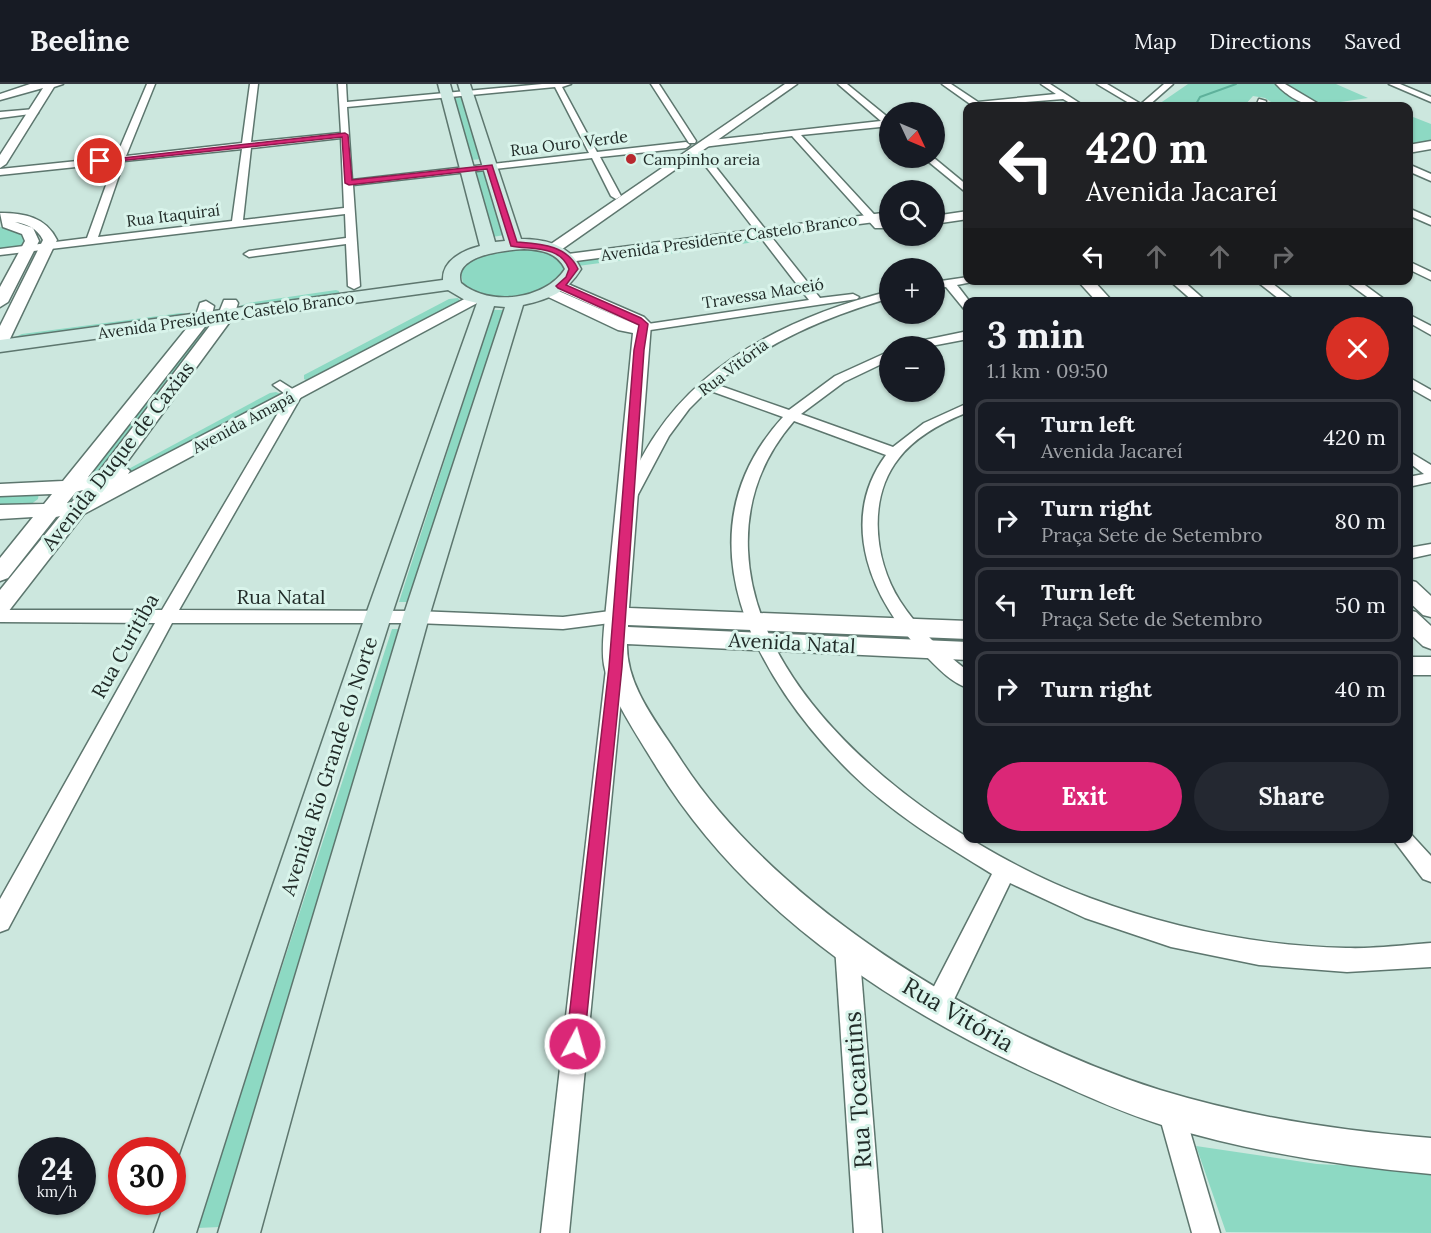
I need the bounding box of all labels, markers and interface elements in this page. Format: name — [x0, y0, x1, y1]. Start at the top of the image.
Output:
text: Beeline — [30, 23, 129, 59]
text: Map — [1134, 28, 1177, 55]
text: Directions — [1210, 28, 1311, 55]
text: Saved — [1344, 28, 1401, 55]
north arrow — [879, 102, 945, 168]
map controls — [879, 102, 945, 402]
text: 420 m — [1086, 121, 1208, 175]
street label: Rua Ouro Verde — [509, 126, 629, 160]
icon: left — [987, 126, 1065, 204]
pin — [74, 135, 125, 186]
icon: arrive — [83, 144, 116, 177]
place label: Campinho areia — [643, 149, 760, 169]
marker: Campinho areia — [624, 152, 638, 166]
text: Avenida Jacareí — [1086, 174, 1277, 208]
button: search — [879, 180, 945, 246]
street label: Rua Itaquiraí — [125, 199, 221, 231]
street label: Avenida Presidente Castelo Branco — [599, 209, 858, 265]
icon: left — [1077, 240, 1110, 273]
icon: ahead — [1140, 240, 1173, 273]
icon: ahead — [1203, 240, 1236, 273]
icon: right — [1266, 240, 1299, 273]
button: + — [879, 258, 945, 324]
street label: Travessa Maceió — [701, 274, 825, 312]
street label: Avenida Presidente Castelo Branco — [96, 287, 355, 343]
text: 3 min — [987, 312, 1085, 358]
button: close — [1326, 317, 1389, 380]
street label: Rua Vitória — [694, 334, 772, 400]
button: − — [879, 336, 945, 402]
street label: Avenida Duque de Caxias — [35, 356, 199, 556]
text: 1.1 km · 09:50 — [987, 358, 1108, 383]
street label: Avenida Amapá — [188, 387, 298, 458]
text: Turn left — [1041, 410, 1135, 438]
icon: left — [990, 420, 1023, 453]
text: 420 m — [1323, 423, 1386, 451]
text: Avenida Jacareí — [1041, 438, 1183, 463]
text: Turn right — [1041, 494, 1152, 522]
icon: right — [990, 504, 1023, 537]
text: 80 m — [1335, 507, 1386, 535]
text: Praça Sete de Setembro — [1041, 522, 1262, 547]
text: Turn left — [1041, 578, 1135, 606]
street label: Rua Natal — [237, 584, 325, 609]
icon: left — [990, 588, 1023, 621]
street label: Rua Curitiba — [86, 589, 164, 703]
text: 50 m — [1335, 591, 1386, 619]
text: Praça Sete de Setembro — [1041, 606, 1262, 631]
street label: Avenida Natal — [727, 627, 856, 658]
street label: Avenida Rio Grande do Norte — [275, 633, 382, 899]
icon: right — [990, 672, 1023, 705]
text: Turn right — [1041, 675, 1152, 703]
text: 40 m — [1335, 675, 1386, 703]
button: Exit — [987, 762, 1182, 831]
button: Share — [1194, 762, 1389, 831]
street label: Rua Vitória — [897, 970, 1019, 1059]
street label: Rua Tocantins — [837, 1010, 878, 1170]
position arrow — [543, 1012, 607, 1076]
speed limit sign: 30 — [108, 1137, 186, 1215]
text: 24 — [41, 1150, 73, 1188]
text: km/h — [37, 1182, 77, 1201]

